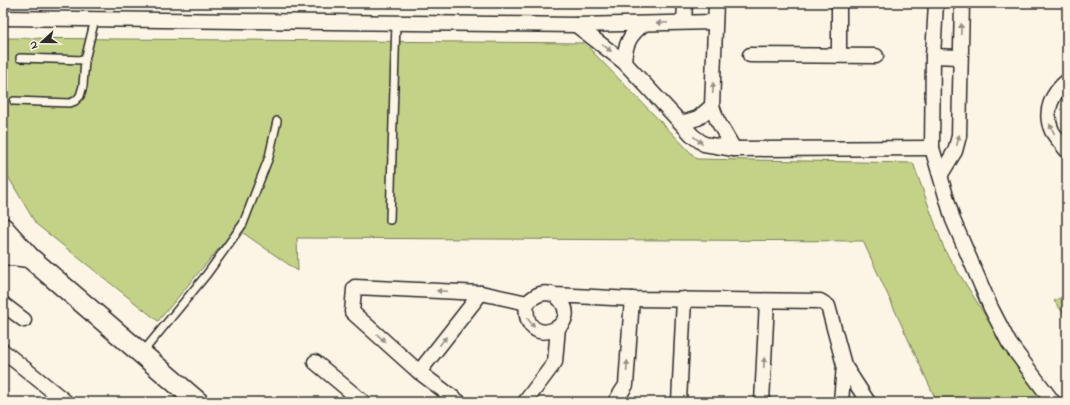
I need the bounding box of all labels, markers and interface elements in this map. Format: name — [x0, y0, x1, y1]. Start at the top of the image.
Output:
one-way arrow — [655, 20, 668, 26]
north arrow — [22, 22, 62, 62]
one-way arrow — [957, 23, 964, 35]
text: N — [25, 39, 42, 52]
one-way arrow — [601, 44, 612, 53]
one-way arrow — [710, 81, 716, 94]
one-way arrow — [1049, 123, 1055, 135]
one-way arrow — [955, 134, 961, 146]
one-way arrow — [693, 136, 704, 144]
one-way arrow — [436, 287, 448, 294]
one-way arrow — [527, 318, 535, 329]
one-way arrow — [376, 333, 386, 343]
one-way arrow — [439, 336, 447, 346]
one-way arrow — [760, 357, 767, 369]
one-way arrow — [624, 360, 631, 372]

